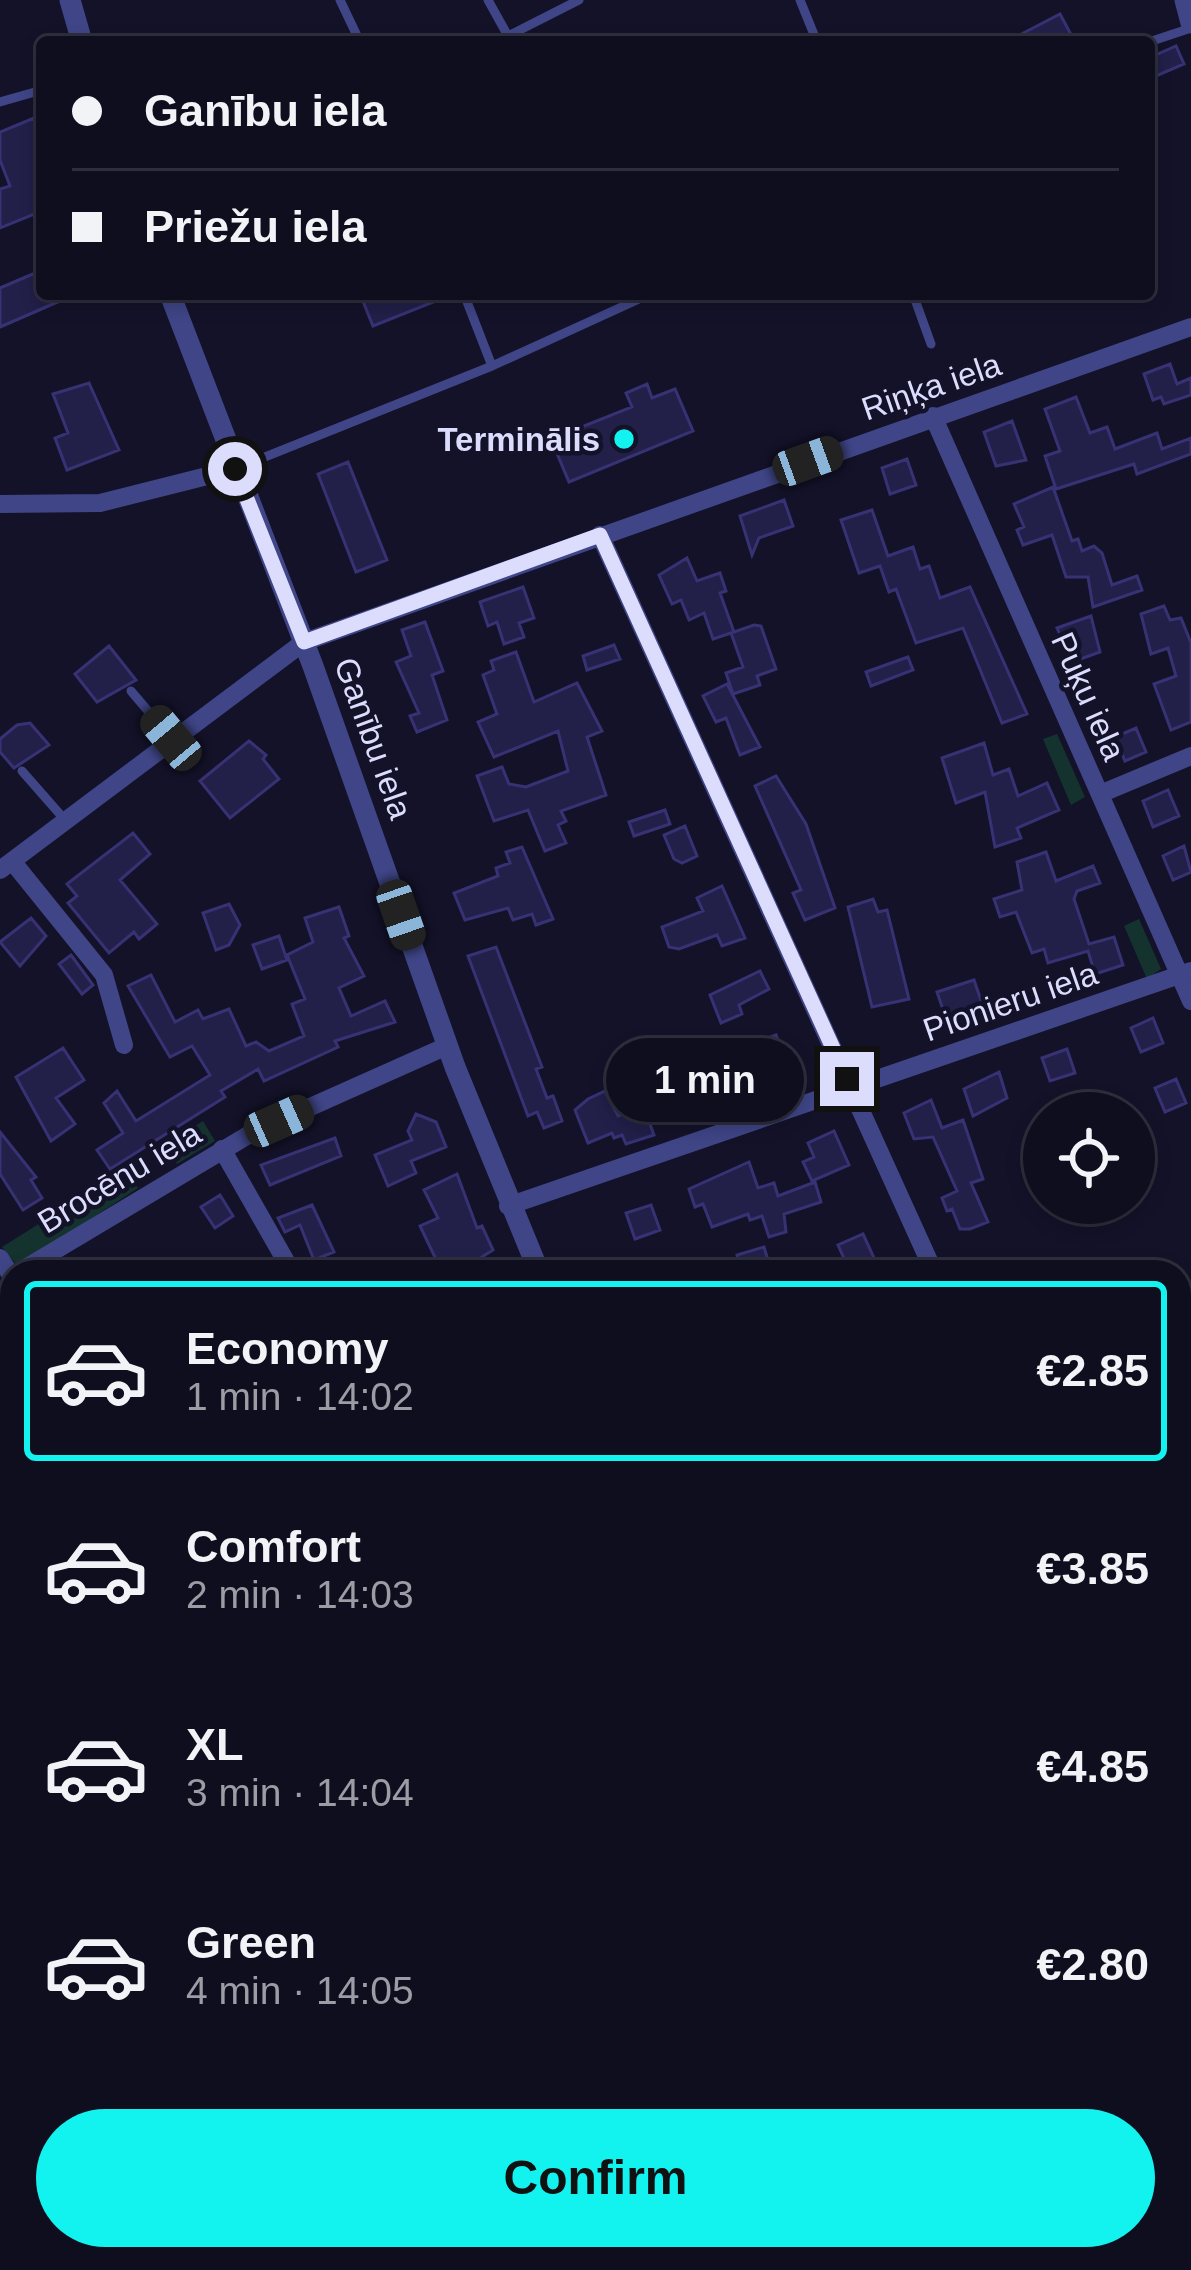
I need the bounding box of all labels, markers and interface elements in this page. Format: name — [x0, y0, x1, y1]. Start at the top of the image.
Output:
text: Ganību iela — [144, 85, 387, 136]
text: Priežu iela — [144, 201, 367, 252]
street label: Riņķa iela — [857, 345, 1006, 428]
place label: Terminālis — [437, 421, 600, 458]
marker: Terminālis — [611, 426, 637, 452]
car — [768, 432, 848, 490]
route start — [208, 442, 262, 496]
street label: Puķu iela — [1044, 627, 1133, 766]
street label: Ganību iela — [327, 653, 420, 824]
car — [134, 699, 208, 777]
car — [372, 875, 430, 955]
street label: Pionieru iela — [918, 954, 1103, 1049]
callout: 1 min — [607, 1037, 805, 1121]
route end — [820, 1052, 874, 1106]
text: 1 min — [654, 1058, 756, 1101]
car — [239, 1090, 319, 1152]
map controls — [1023, 1092, 1155, 1224]
button: locate — [1023, 1092, 1155, 1224]
street label: Brocēnu iela — [31, 1114, 208, 1241]
icon: car — [42, 1317, 150, 1425]
text: Economy — [186, 1323, 389, 1374]
text: €2.85 — [1036, 1345, 1149, 1396]
text: 1 min · 14:02 — [186, 1375, 414, 1418]
icon: car — [42, 1515, 150, 1623]
text: Comfort — [186, 1521, 361, 1572]
text: €3.85 — [1036, 1543, 1149, 1594]
text: 2 min · 14:03 — [186, 1573, 414, 1616]
icon: car — [42, 1713, 150, 1821]
text: XL — [186, 1719, 244, 1770]
text: €4.85 — [1036, 1741, 1149, 1792]
text: 3 min · 14:04 — [186, 1771, 414, 1814]
icon: car — [42, 1911, 150, 2019]
text: Green — [186, 1917, 316, 1968]
text: €2.80 — [1036, 1939, 1149, 1990]
text: 4 min · 14:05 — [186, 1969, 414, 2012]
button: Confirm — [36, 2109, 1155, 2247]

